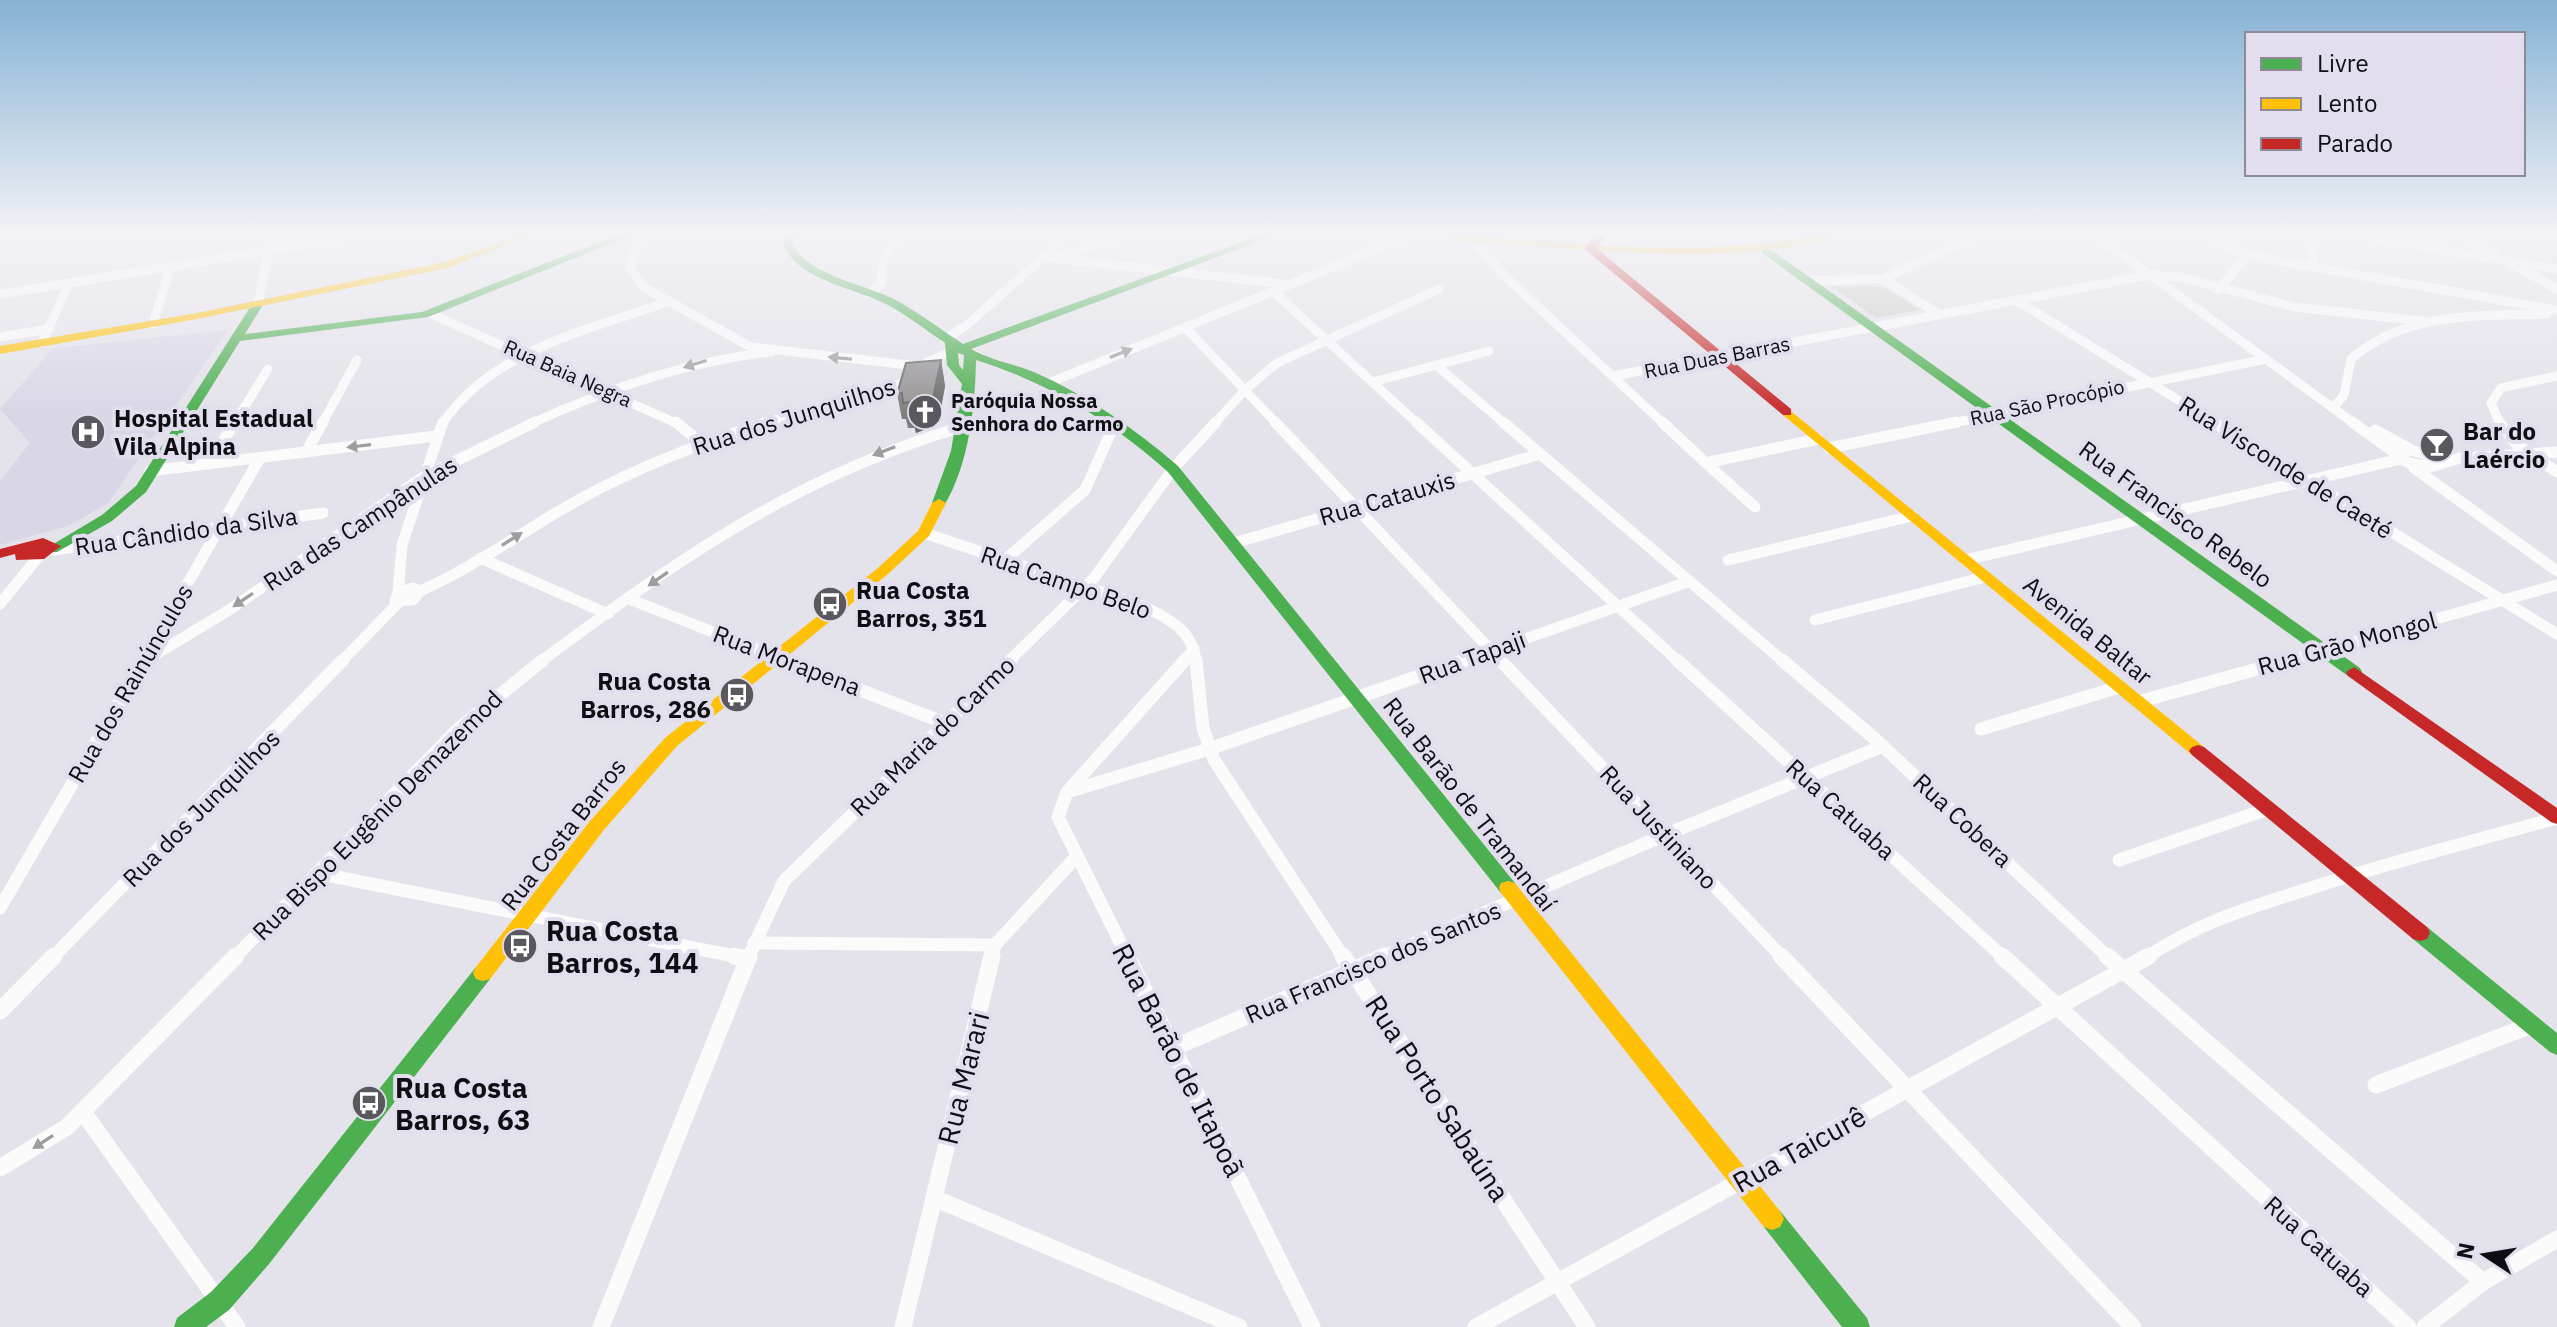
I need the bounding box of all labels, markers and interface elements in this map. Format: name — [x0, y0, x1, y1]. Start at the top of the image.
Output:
legend — [2245, 32, 2525, 176]
text: Livre — [2317, 47, 2369, 79]
text: Lento — [2317, 87, 2377, 119]
text: Parado — [2317, 127, 2393, 159]
street label: Rua Duas Barras — [1642, 330, 1792, 384]
street label: Rua Baia Negra — [500, 333, 637, 413]
one-way arrow — [1109, 347, 1133, 360]
one-way arrow — [827, 351, 852, 364]
one-way arrow — [682, 359, 706, 371]
street label: Rua dos Junquilhos — [689, 370, 899, 462]
street label: Rua São Procópio — [1967, 372, 2127, 432]
place label: Paróquia Nossa Senhora do Carmo — [951, 387, 1124, 437]
street label: Rua Visconde de Caeté — [2173, 388, 2399, 546]
church icon: Paróquia Nossa Senhora do Carmo — [906, 393, 944, 431]
place label: Hospital Estadual Vila Alpina — [114, 402, 313, 462]
hospital icon: Hospital Estadual Vila Alpina — [69, 413, 107, 451]
place label: Bar do Laércio — [2463, 415, 2545, 475]
bar icon: Bar do Laércio — [2418, 426, 2456, 464]
street label: Rua Francisco Rebelo — [2073, 433, 2279, 595]
one-way arrow — [346, 439, 371, 452]
one-way arrow — [872, 445, 896, 458]
street label: Rua das Campânulas — [257, 448, 463, 598]
street label: Rua Catauxis — [1315, 463, 1459, 533]
street label: Rua Cândido da Silva — [72, 499, 300, 562]
one-way arrow — [501, 532, 523, 546]
street label: Rua Campo Belo — [977, 538, 1155, 626]
street label: Avenida Baltar — [2017, 568, 2159, 692]
one-way arrow — [648, 571, 669, 586]
place label: Rua Costa Barros, 351 — [856, 574, 987, 634]
street label: Rua dos Rainúnculos — [60, 578, 200, 788]
bus stop icon: Rua Costa Barros, 351 — [811, 585, 849, 623]
one-way arrow — [233, 592, 254, 607]
street label: Rua Grão Mongol — [2254, 604, 2440, 682]
street label: Rua Morapena — [709, 617, 865, 703]
street label: Rua Tapaji — [1414, 623, 1530, 691]
street label: Rua Maria do Carmo — [843, 649, 1021, 823]
place label: Rua Costa Barros, 286 — [580, 665, 711, 725]
bus stop icon: Rua Costa Barros, 286 — [718, 676, 756, 714]
street label: Rua Bispo Eugênio Demazemod — [245, 683, 509, 947]
street label: Rua Barão de Tramandaí — [1376, 690, 1564, 918]
street label: Rua dos Junquilhos — [115, 722, 287, 894]
street label: Rua Costa Barros — [493, 751, 633, 917]
street label: Rua Catuaba — [1779, 751, 1903, 867]
street label: Rua Justiniano — [1593, 758, 1725, 896]
street label: Rua Cobera — [1907, 766, 2020, 874]
street label: Rua Francisco dos Santos — [1240, 894, 1506, 1030]
place label: Rua Costa Barros, 144 — [546, 912, 698, 981]
bus stop icon: Rua Costa Barros, 144 — [501, 927, 539, 965]
street label: Rua Barão de Itapoã — [1104, 937, 1254, 1183]
street label: Rua Porto Sabaúna — [1357, 988, 1519, 1208]
street label: Rua Marari — [929, 1008, 997, 1148]
place label: Rua Costa Barros, 63 — [395, 1069, 531, 1138]
bus stop icon: Rua Costa Barros, 63 — [350, 1084, 388, 1122]
street label: Rua Taicurê — [1726, 1097, 1872, 1201]
one-way arrow — [32, 1135, 54, 1149]
street label: Rua Catuaba — [2257, 1188, 2381, 1304]
north arrow — [2445, 1215, 2525, 1295]
text: N — [2449, 1240, 2481, 1262]

